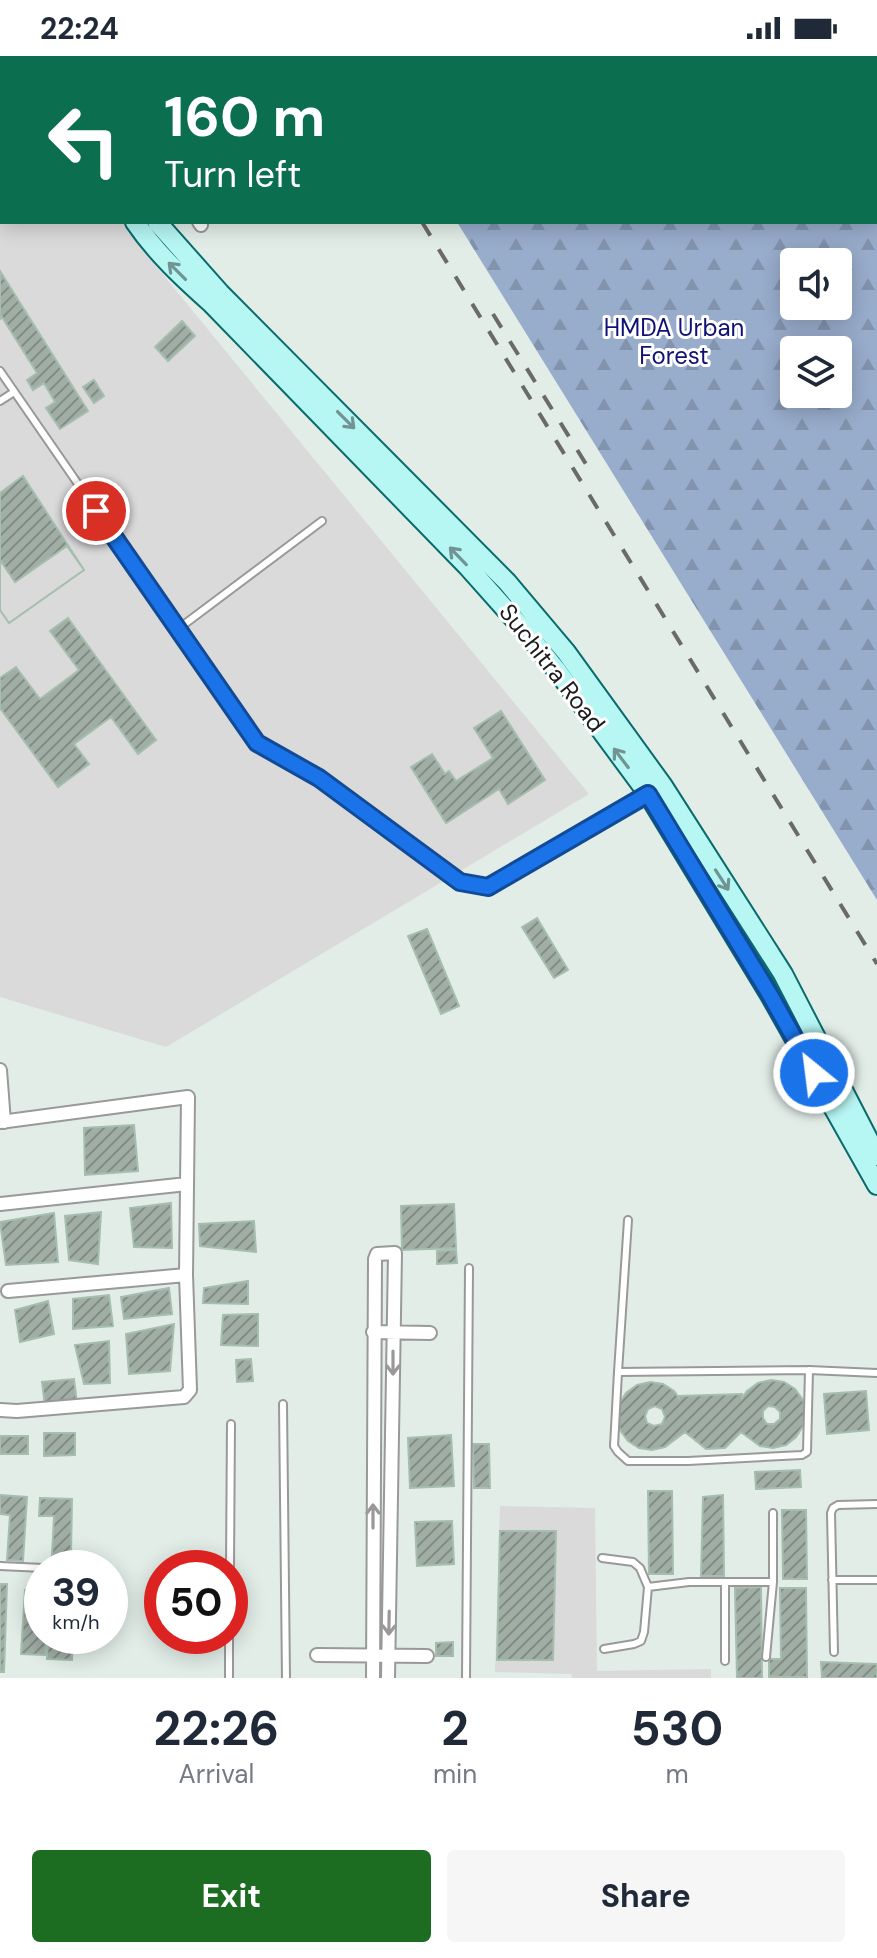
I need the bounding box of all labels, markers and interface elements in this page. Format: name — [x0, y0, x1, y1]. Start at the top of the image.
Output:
text: 22:24 — [40, 9, 119, 48]
text: 160 m — [164, 80, 325, 153]
icon: left — [32, 88, 136, 192]
text: Turn left — [164, 151, 301, 198]
map controls — [780, 248, 852, 408]
button: sound — [780, 248, 852, 320]
one-way arrow — [167, 262, 187, 281]
park label: HMDA Urban Forest — [604, 312, 744, 371]
button: layers — [780, 336, 852, 408]
one-way arrow — [336, 410, 355, 429]
pin — [62, 477, 130, 545]
icon: arrive — [74, 489, 118, 533]
one-way arrow — [449, 547, 468, 566]
street label: Suchitra Road — [493, 597, 612, 738]
one-way arrow — [613, 747, 630, 769]
one-way arrow — [714, 868, 731, 890]
position arrow — [772, 1031, 856, 1115]
one-way arrow — [385, 1349, 400, 1376]
one-way arrow — [365, 1503, 381, 1530]
speed limit sign: 50 — [144, 1550, 248, 1654]
text: 39 — [52, 1566, 100, 1618]
text: km/h — [52, 1609, 100, 1635]
one-way arrow — [381, 1609, 396, 1636]
text: 22:26 — [154, 1697, 279, 1760]
text: 2 — [441, 1697, 469, 1760]
text: 530 — [631, 1697, 723, 1760]
text: Arrival — [179, 1757, 254, 1791]
text: min — [433, 1757, 477, 1791]
text: m — [666, 1757, 689, 1791]
button: Exit — [32, 1850, 431, 1942]
button: Share — [447, 1850, 845, 1942]

